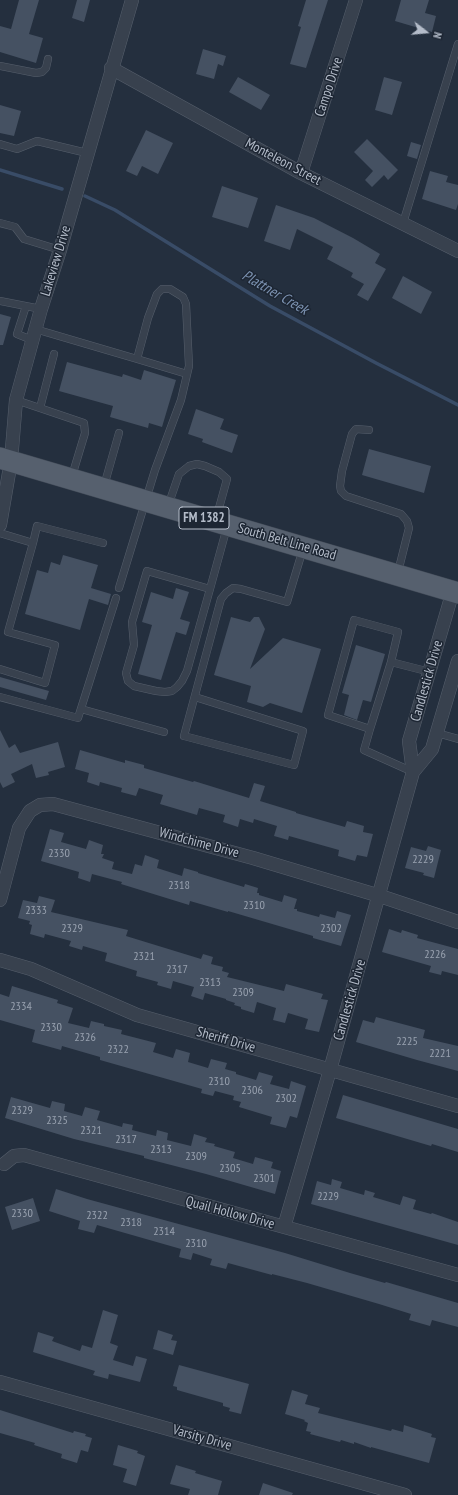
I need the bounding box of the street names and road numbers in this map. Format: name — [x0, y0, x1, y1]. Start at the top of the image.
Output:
street label: Campo Drive — [312, 55, 346, 119]
street label: Monteleon Street — [242, 135, 324, 189]
street label: Lakeview Drive — [37, 224, 75, 298]
road number: FM 1382 — [179, 507, 229, 529]
street label: South Belt Line Road — [236, 520, 338, 564]
street label: Candlestick Drive — [407, 639, 447, 723]
street label: Windchime Drive — [157, 824, 241, 862]
street label: Candlestick Drive — [330, 958, 370, 1042]
street label: Sheriff Drive — [195, 1024, 257, 1056]
street label: Quail Hollow Drive — [184, 1193, 276, 1233]
street label: Varsity Drive — [171, 1422, 233, 1454]

